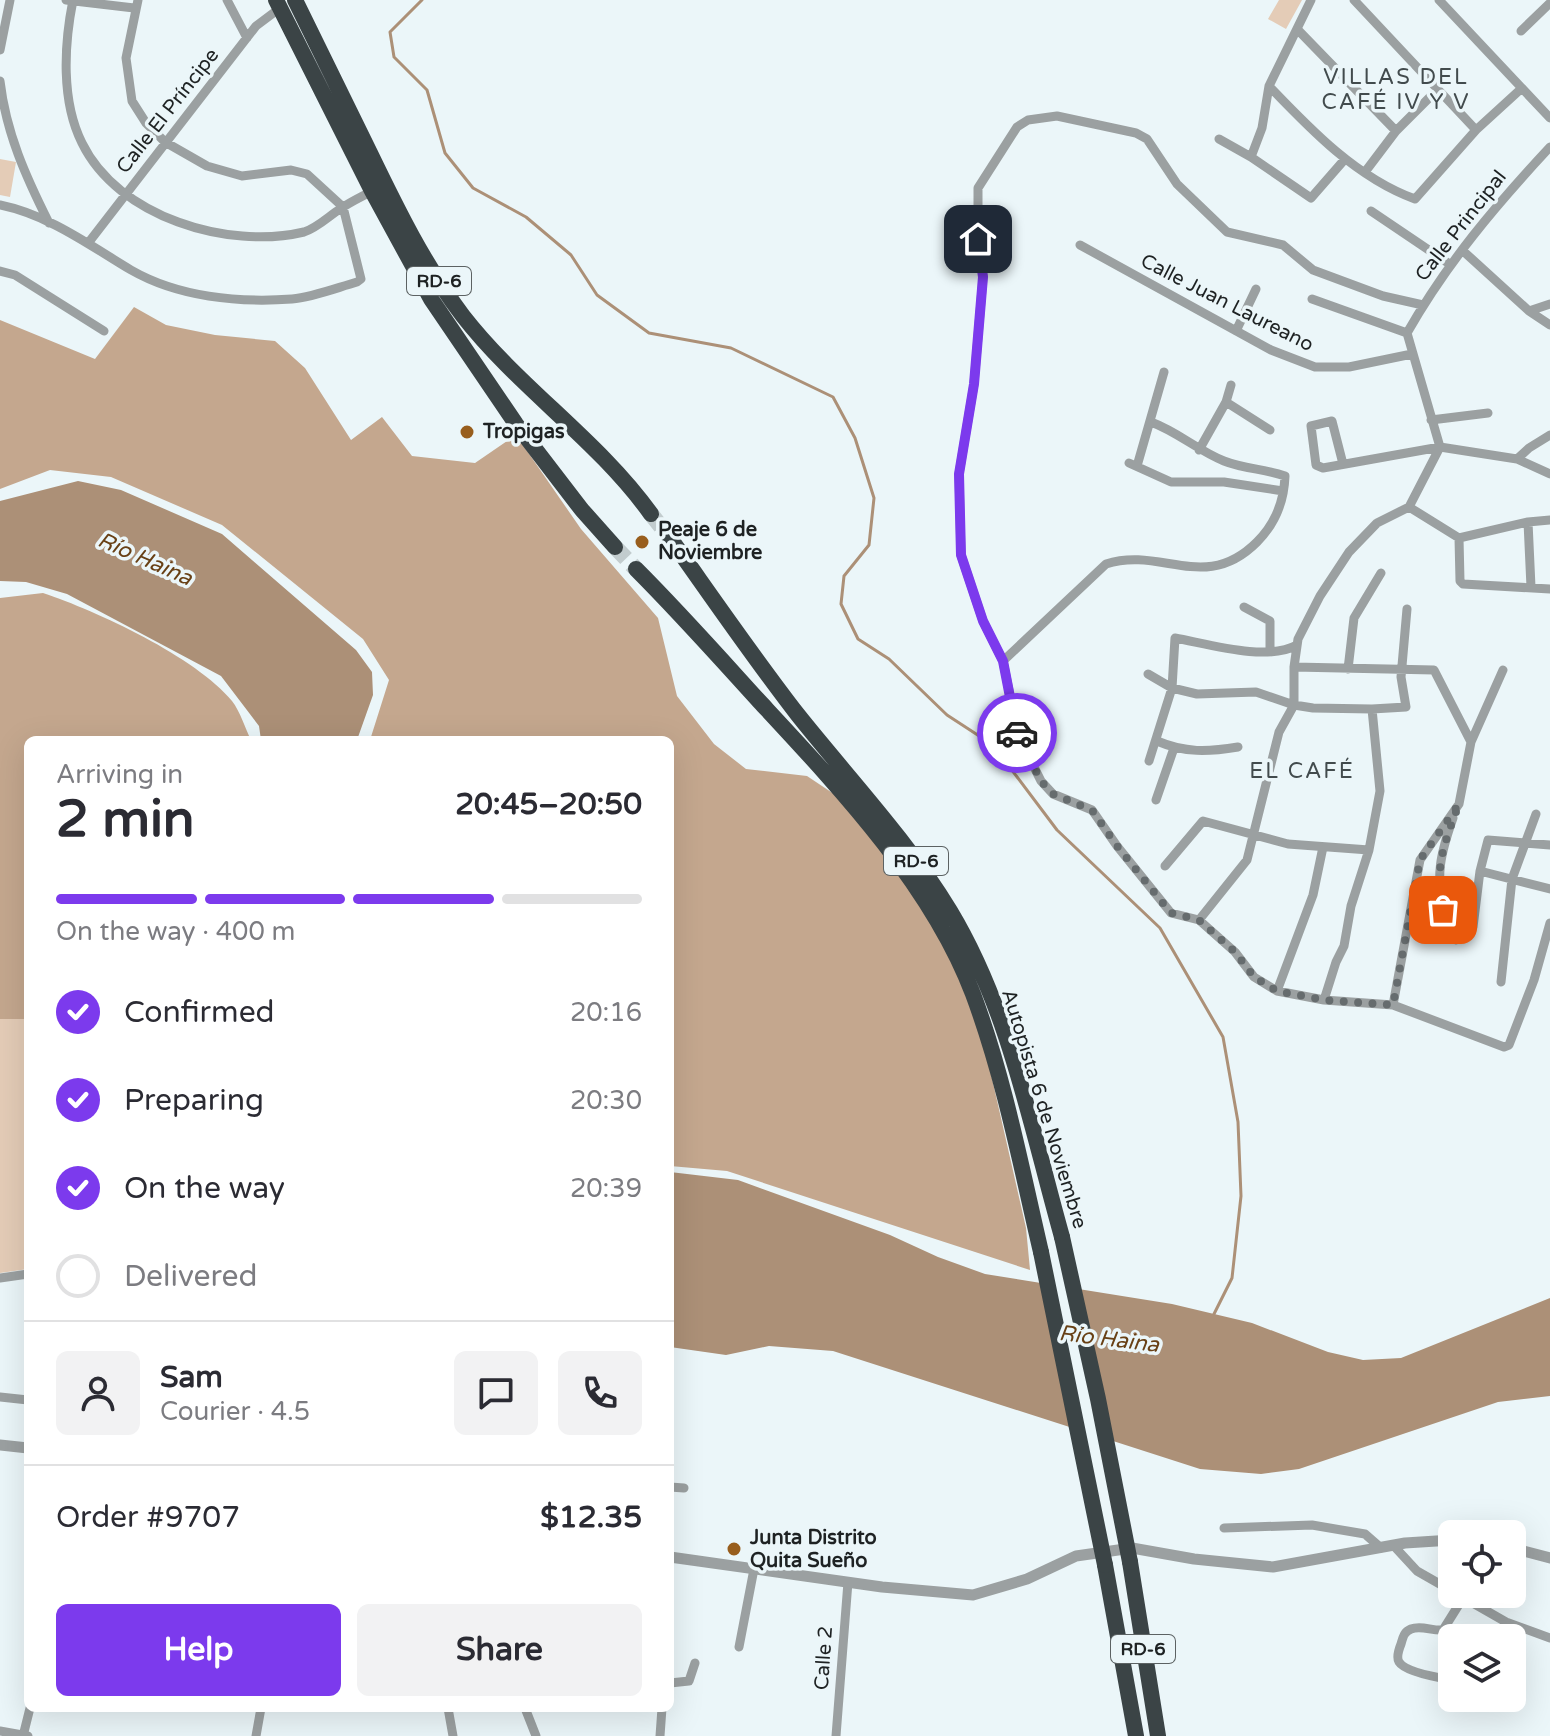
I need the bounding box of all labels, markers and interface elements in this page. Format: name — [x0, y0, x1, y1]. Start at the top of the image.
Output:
street label: Calle El Príncipe — [112, 44, 224, 178]
district label: VILLAS DEL CAFÉ IV Y V — [1321, 64, 1471, 115]
street label: Calle Principal — [1410, 166, 1512, 286]
pin — [944, 205, 1012, 273]
icon: home — [956, 217, 1000, 261]
street label: Calle Juan Laureano — [1137, 249, 1317, 357]
road number: RD-6 — [407, 267, 471, 295]
place label: Tropigas — [482, 420, 565, 444]
marker: Tropigas — [458, 423, 476, 441]
place label: Peaje 6 de Noviembre — [658, 518, 762, 565]
water label: Río Haina — [94, 527, 197, 592]
marker: Peaje 6 de Noviembre — [633, 533, 651, 551]
courier — [977, 693, 1057, 773]
icon: car — [995, 711, 1039, 755]
district label: EL CAFÉ — [1249, 757, 1355, 784]
text: Arriving in — [56, 759, 183, 790]
text: 20:45–20:50 — [455, 786, 642, 823]
text: 2 min — [56, 788, 195, 851]
road number: RD-6 — [884, 847, 948, 875]
pin — [1409, 876, 1477, 944]
icon: bag — [1421, 888, 1465, 932]
text: On the way · 400 m — [56, 916, 295, 947]
street label: Autopista 6 de Noviembre — [996, 986, 1092, 1232]
icon: check — [56, 990, 100, 1034]
text: Confirmed — [124, 994, 275, 1031]
text: 20:16 — [570, 997, 642, 1028]
icon: check — [56, 1078, 100, 1122]
text: Preparing — [124, 1082, 264, 1119]
text: 20:30 — [570, 1085, 642, 1116]
icon: check — [56, 1166, 100, 1210]
text: On the way — [124, 1170, 285, 1207]
text: 20:39 — [570, 1173, 642, 1204]
text: Delivered — [124, 1258, 258, 1295]
water label: Río Haina — [1058, 1320, 1161, 1358]
button: person — [56, 1351, 140, 1435]
button: chat — [454, 1351, 538, 1435]
button: phone — [558, 1351, 642, 1435]
text: Sam — [160, 1359, 223, 1396]
text: Courier · 4.5 — [160, 1396, 310, 1427]
text: Order #9707 — [56, 1499, 240, 1536]
text: $12.35 — [540, 1499, 642, 1536]
map controls — [1438, 1520, 1526, 1712]
button: locate — [1438, 1520, 1526, 1608]
place label: Junta Distrito Quita Sueño — [749, 1526, 877, 1573]
marker: Junta Distrito Quita Sueño — [725, 1540, 743, 1558]
button: Help — [56, 1604, 341, 1696]
button: Share — [357, 1604, 642, 1696]
button: layers — [1438, 1624, 1526, 1712]
street label: Calle 2 — [810, 1625, 838, 1691]
road number: RD-6 — [1111, 1635, 1175, 1663]

